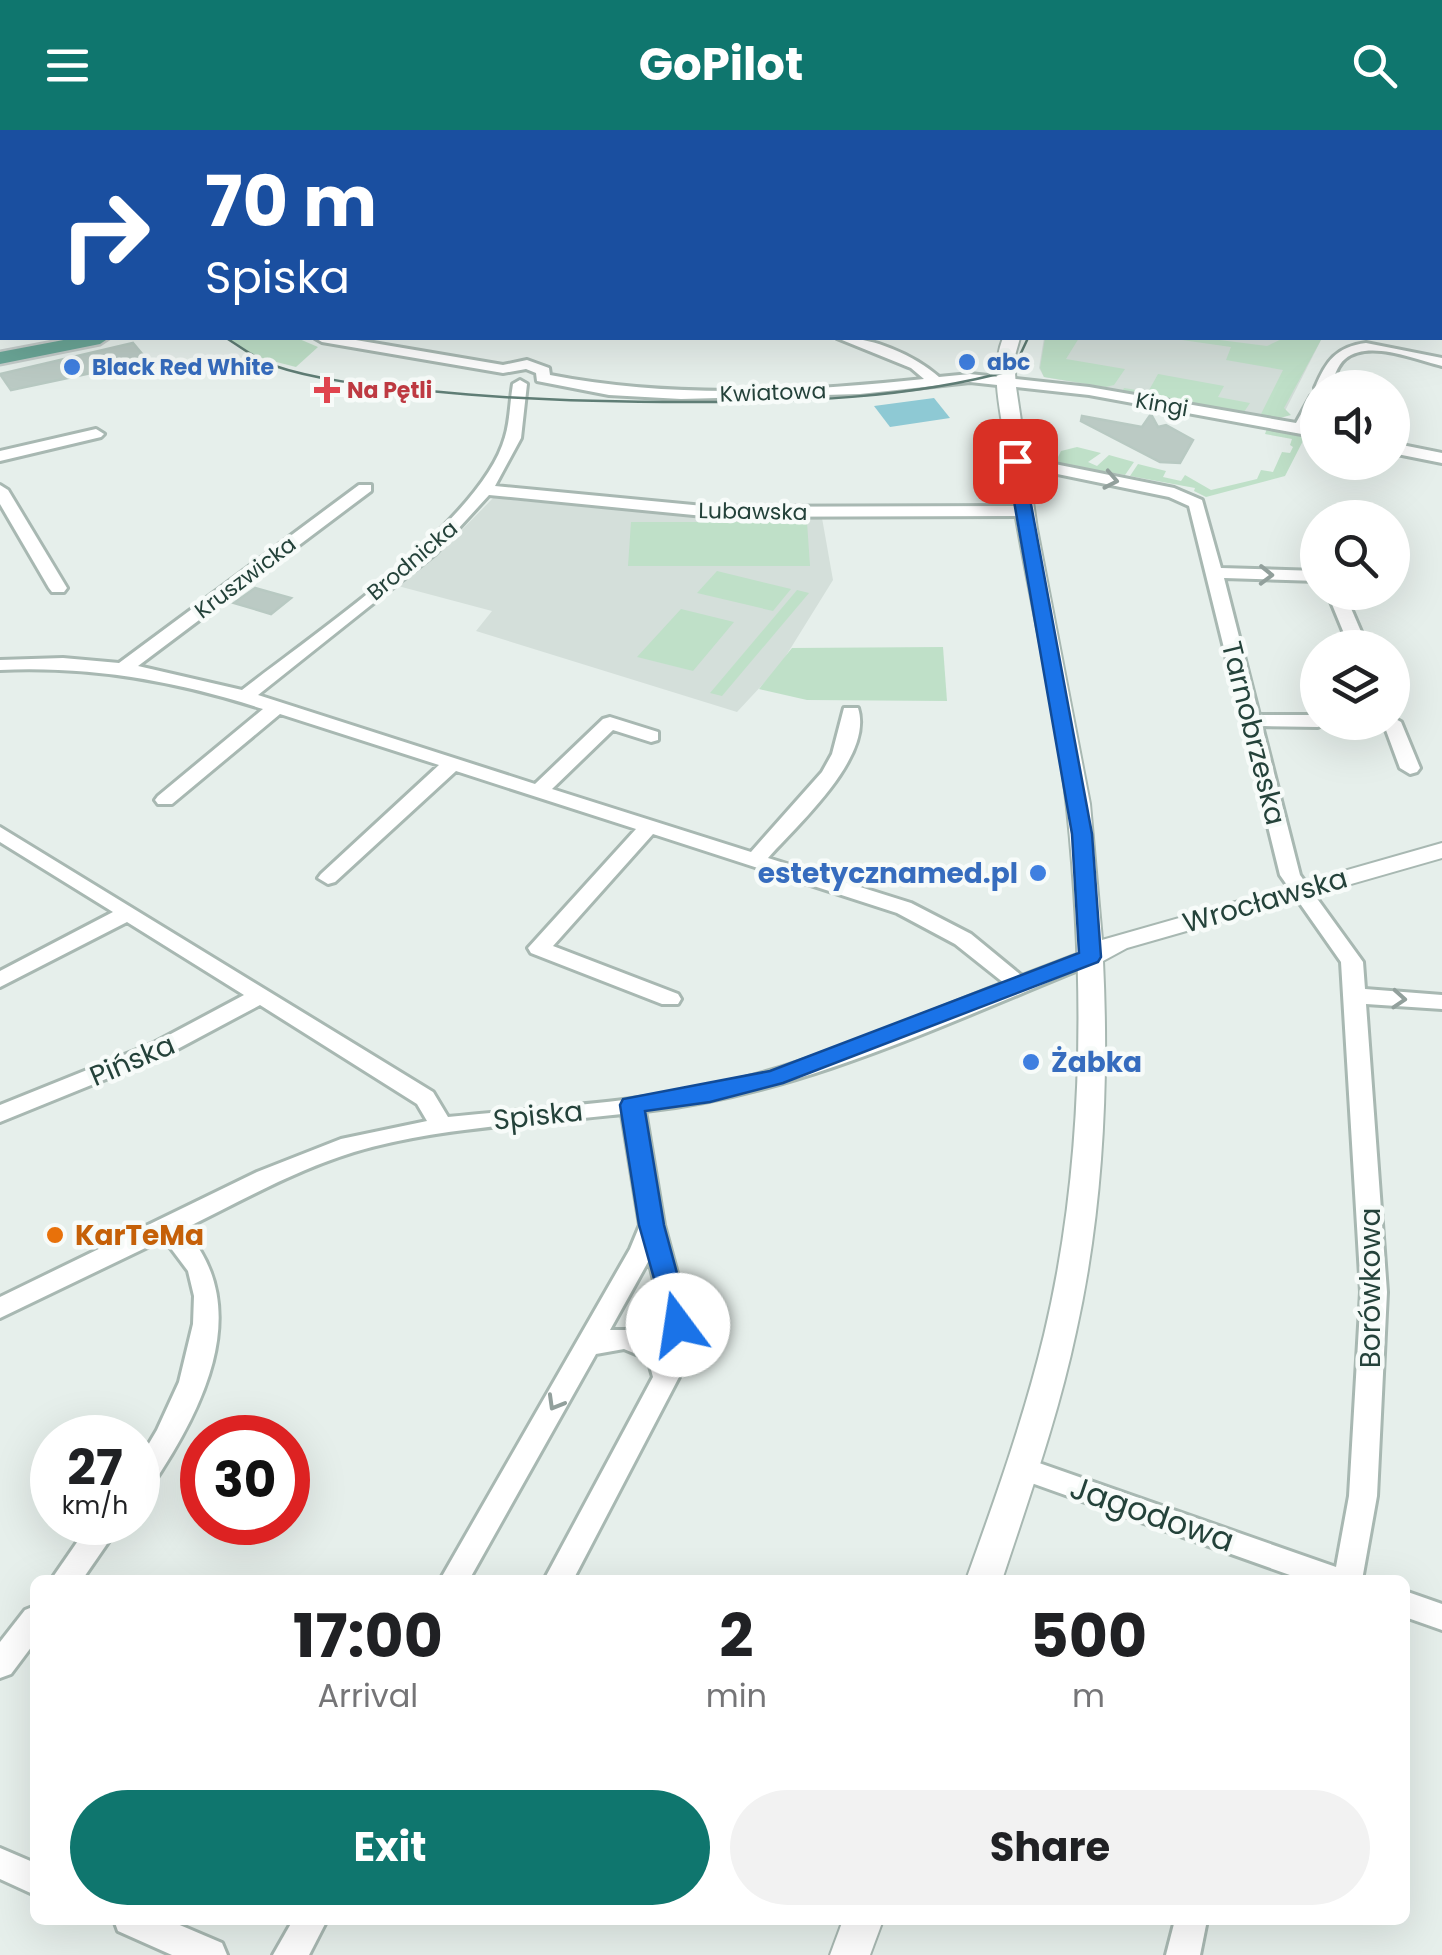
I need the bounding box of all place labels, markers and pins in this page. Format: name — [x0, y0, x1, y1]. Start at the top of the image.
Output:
place label: abc — [987, 347, 1030, 378]
marker: abc — [956, 351, 978, 373]
place label: Black Red White — [92, 352, 274, 383]
marker: Black Red White — [61, 356, 83, 378]
place label: Na Pętli — [347, 375, 432, 406]
marker: Na Pętli — [316, 379, 338, 401]
pin — [973, 419, 1058, 504]
place label: estetycznamed.pl — [758, 854, 1018, 893]
marker: estetycznamed.pl — [1027, 862, 1049, 884]
place label: Żabka — [1051, 1043, 1142, 1082]
marker: Żabka — [1020, 1051, 1042, 1073]
place label: KarTeMa — [75, 1216, 204, 1255]
marker: KarTeMa — [44, 1224, 66, 1246]

